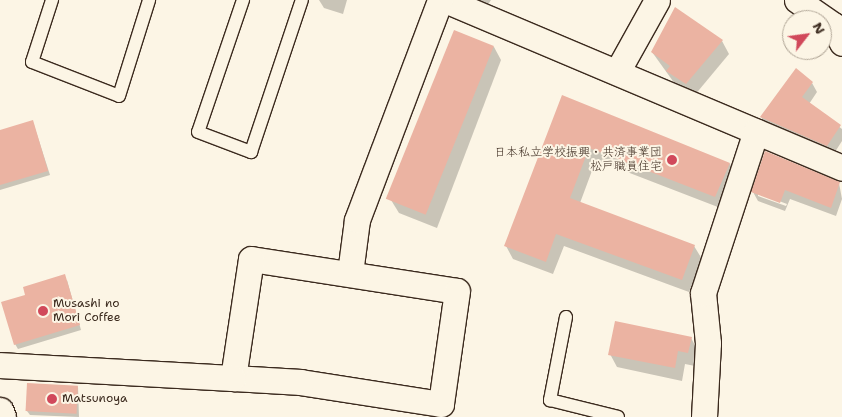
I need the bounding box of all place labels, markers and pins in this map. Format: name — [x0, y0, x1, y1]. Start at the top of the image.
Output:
place label: 日本私立学校振興・共済事業団 松戸職員住宅 — [494, 146, 662, 174]
marker: 日本私立学校振興・共済事業団 松戸職員住宅 — [666, 154, 678, 166]
place label: Musashi no Mori Coffee — [53, 297, 121, 325]
marker: Musashi no Mori Coffee — [37, 305, 49, 317]
place label: Matsunoya — [62, 392, 127, 406]
marker: Matsunoya — [46, 393, 58, 405]

